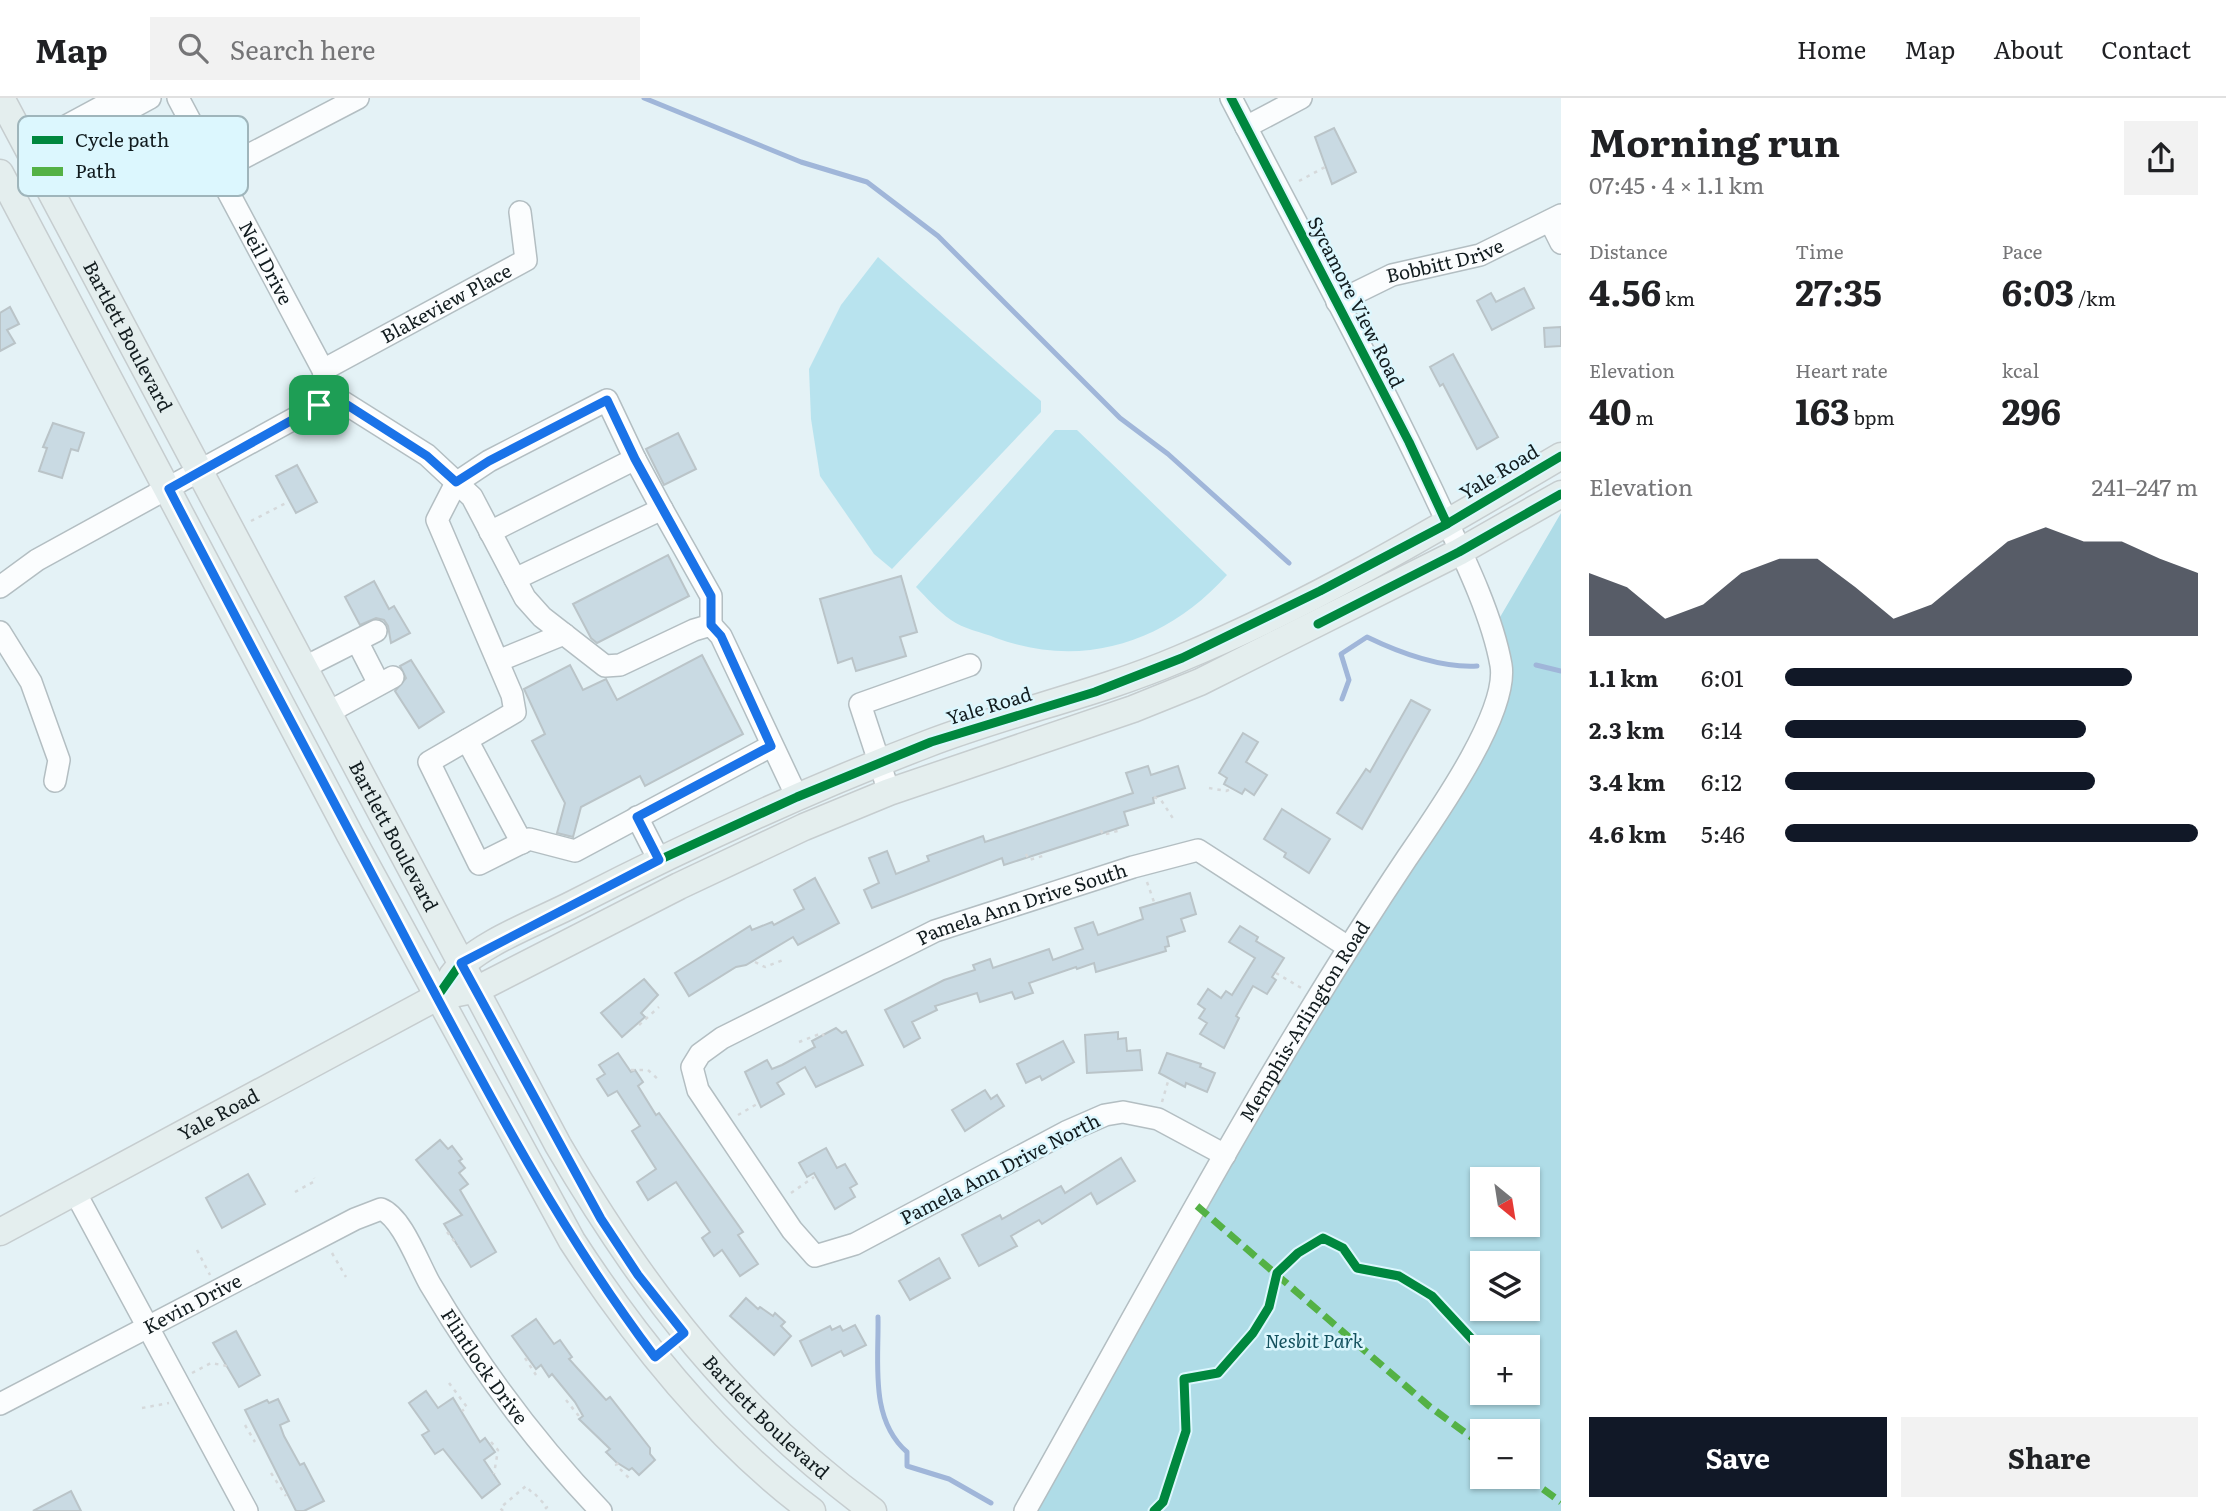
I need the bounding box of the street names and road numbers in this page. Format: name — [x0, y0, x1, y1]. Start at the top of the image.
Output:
street label: Sycamore View Road — [1302, 211, 1412, 392]
street label: Neil Drive — [233, 216, 301, 310]
street label: Bobbitt Drive — [1383, 231, 1508, 289]
street label: Bartlett Boulevard — [77, 256, 180, 417]
street label: Blakeview Place — [375, 256, 516, 349]
street label: Yale Road — [1454, 436, 1544, 506]
street label: Yale Road — [943, 679, 1035, 731]
street label: Bartlett Boulevard — [343, 755, 446, 916]
street label: Pamela Ann Drive South — [911, 855, 1130, 951]
street label: Memphis-Arlington Road — [1232, 914, 1376, 1127]
street label: Yale Road — [173, 1080, 264, 1147]
street label: Pamela Ann Drive North — [895, 1105, 1104, 1231]
street label: Kevin Drive — [138, 1266, 246, 1340]
street label: Flintlock Drive — [435, 1302, 536, 1430]
street label: Bartlett Boulevard — [697, 1348, 836, 1485]

